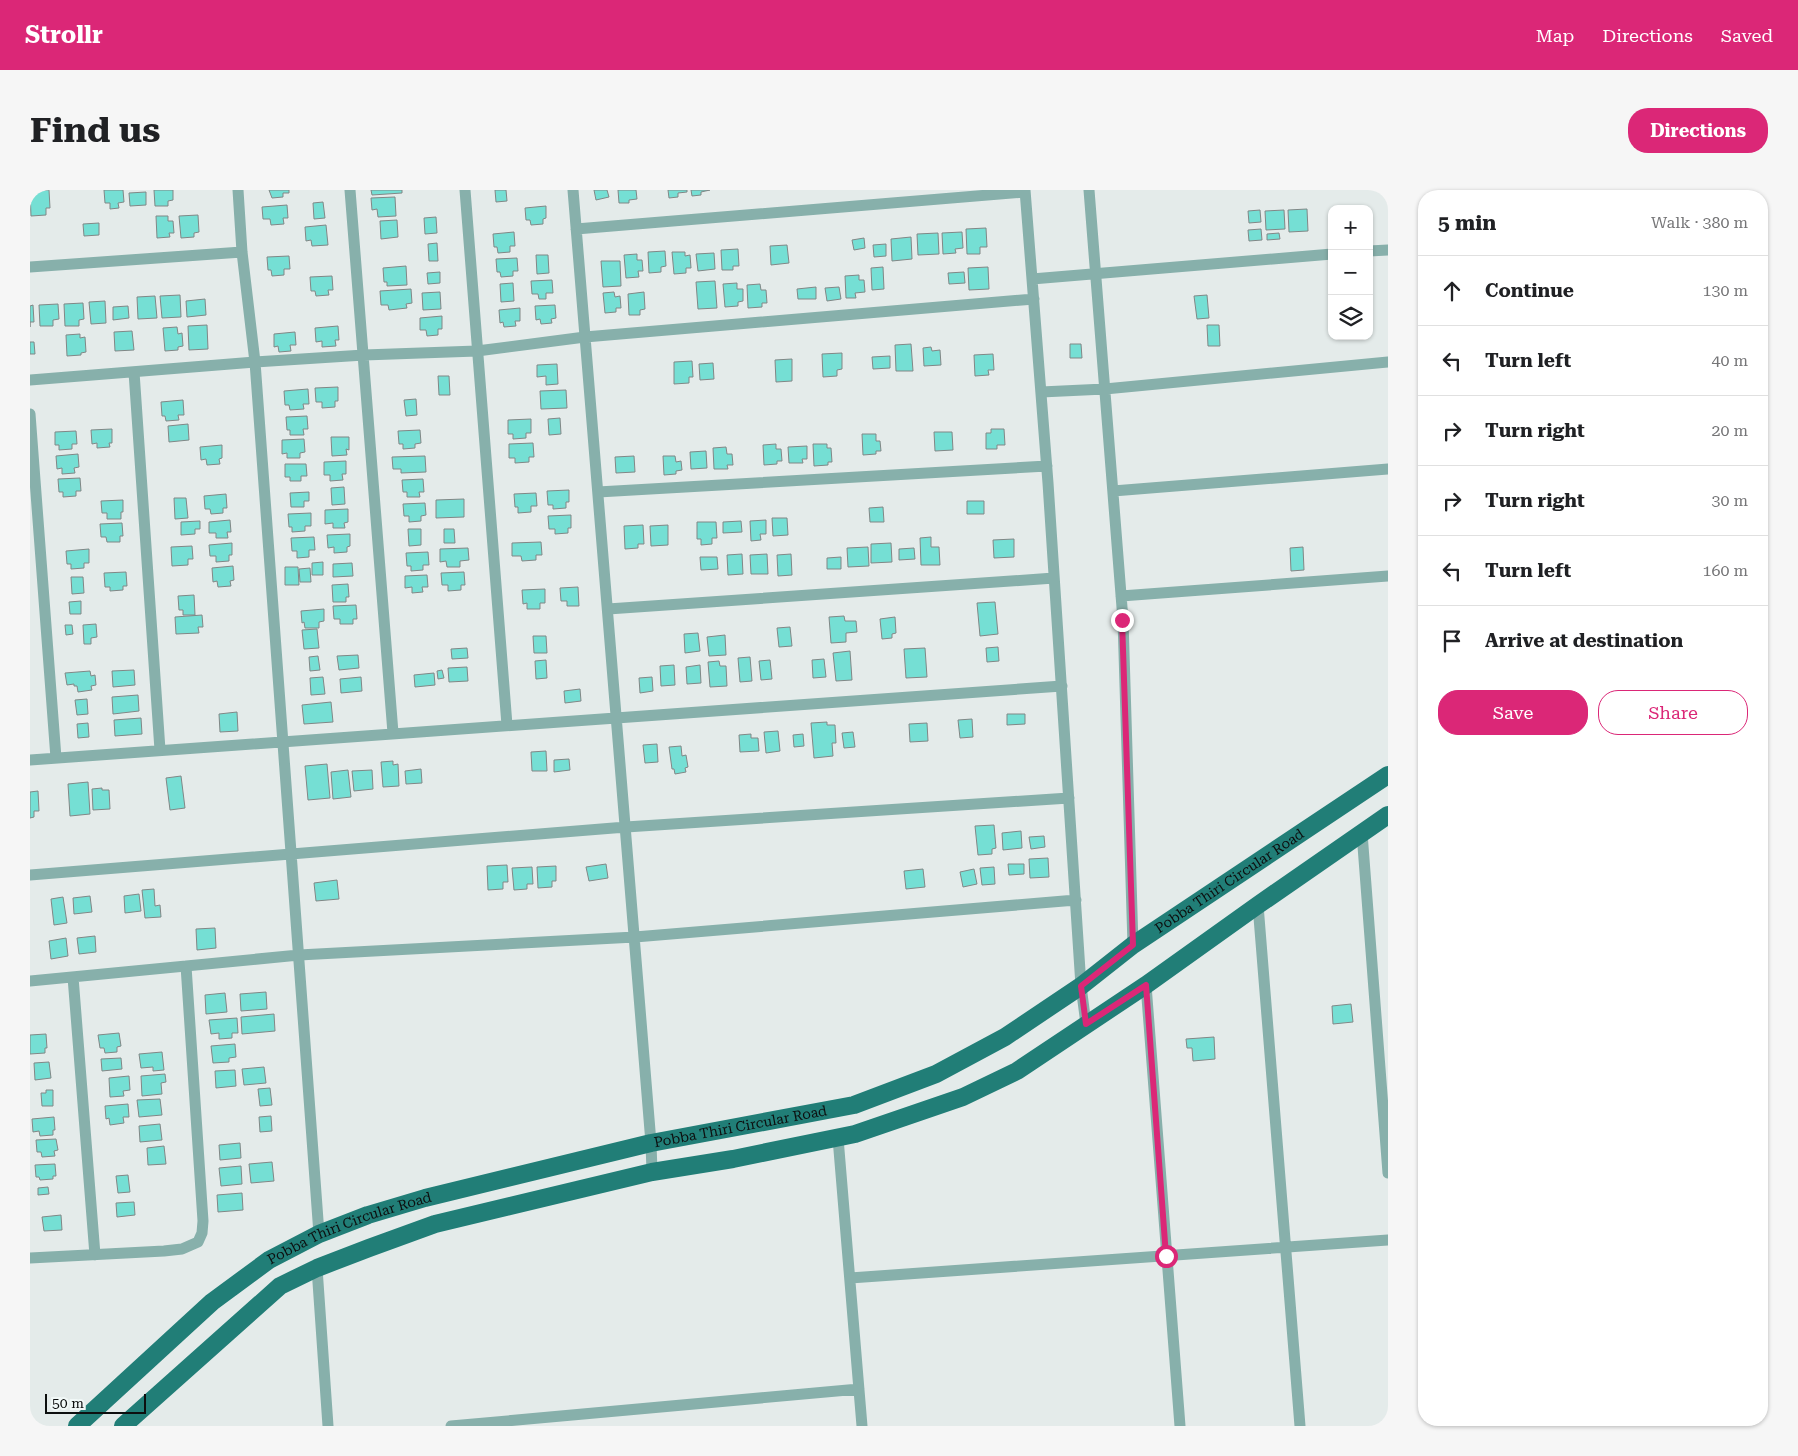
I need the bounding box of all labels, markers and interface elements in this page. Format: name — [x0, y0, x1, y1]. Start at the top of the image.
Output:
text: Strollr — [25, 21, 103, 49]
text: Map — [1536, 25, 1574, 46]
text: Directions — [1602, 25, 1693, 46]
text: Saved — [1721, 25, 1773, 46]
button: Directions — [1628, 108, 1768, 153]
text: Find us — [30, 110, 160, 151]
map controls — [1328, 205, 1373, 340]
button: + — [1328, 205, 1373, 250]
text: 5 min — [1438, 211, 1496, 235]
text: Walk · 380 m — [1651, 213, 1748, 232]
button: − — [1328, 250, 1373, 295]
icon: ahead — [1438, 277, 1466, 305]
text: Continue — [1485, 279, 1574, 302]
text: 130 m — [1702, 281, 1748, 300]
button: layers — [1328, 295, 1373, 340]
icon: left — [1438, 347, 1466, 375]
text: Turn left — [1485, 349, 1571, 372]
text: 40 m — [1711, 351, 1748, 370]
icon: right — [1438, 417, 1466, 445]
text: Turn right — [1485, 419, 1585, 442]
text: 20 m — [1711, 421, 1748, 440]
icon: right — [1438, 487, 1466, 515]
text: Turn right — [1485, 489, 1585, 512]
text: 30 m — [1711, 491, 1748, 510]
icon: left — [1438, 557, 1466, 585]
text: Turn left — [1485, 559, 1571, 582]
text: 160 m — [1702, 561, 1748, 580]
route end — [1111, 609, 1134, 632]
icon: arrive — [1438, 627, 1466, 655]
text: Arrive at destination — [1485, 629, 1683, 652]
button: Save — [1438, 690, 1588, 735]
button: Share — [1598, 690, 1748, 735]
street label: Pobba Thiri Circular Road — [1152, 825, 1307, 936]
street label: Pobba Thiri Circular Road — [653, 1102, 828, 1150]
street label: Pobba Thiri Circular Road — [265, 1189, 433, 1268]
route start — [1155, 1245, 1178, 1268]
scale bar — [45, 1391, 146, 1414]
text: 50 m — [52, 1395, 84, 1411]

